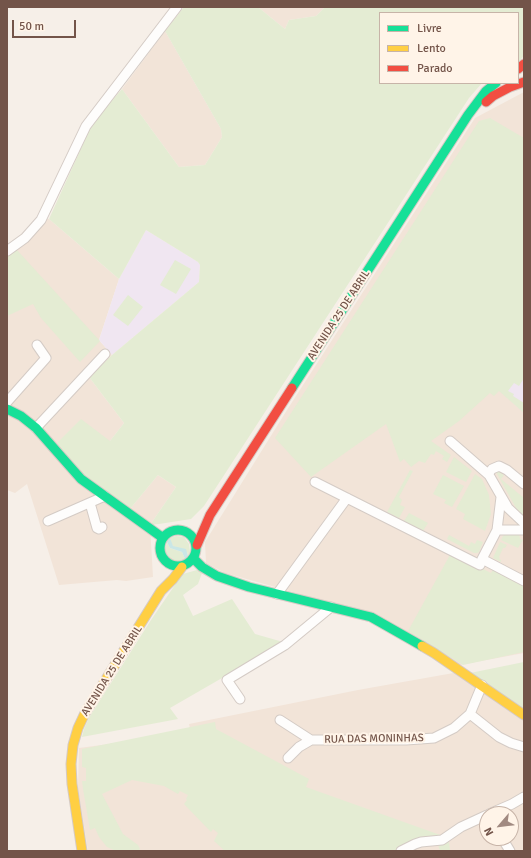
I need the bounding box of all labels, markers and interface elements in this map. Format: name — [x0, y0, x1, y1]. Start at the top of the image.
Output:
scale bar — [14, 12, 78, 38]
legend — [379, 12, 519, 84]
text: 50 m — [19, 19, 44, 34]
text: Livre — [417, 21, 442, 36]
text: Lento — [417, 41, 446, 56]
text: Parado — [417, 61, 453, 76]
street label: AVENIDA 25 DE ABRIL — [305, 268, 373, 362]
street label: AVENIDA 25 DE ABRIL — [79, 623, 145, 719]
street label: RUA DAS MONINHAS — [324, 732, 424, 746]
north arrow — [479, 806, 519, 846]
text: N — [481, 825, 496, 838]

